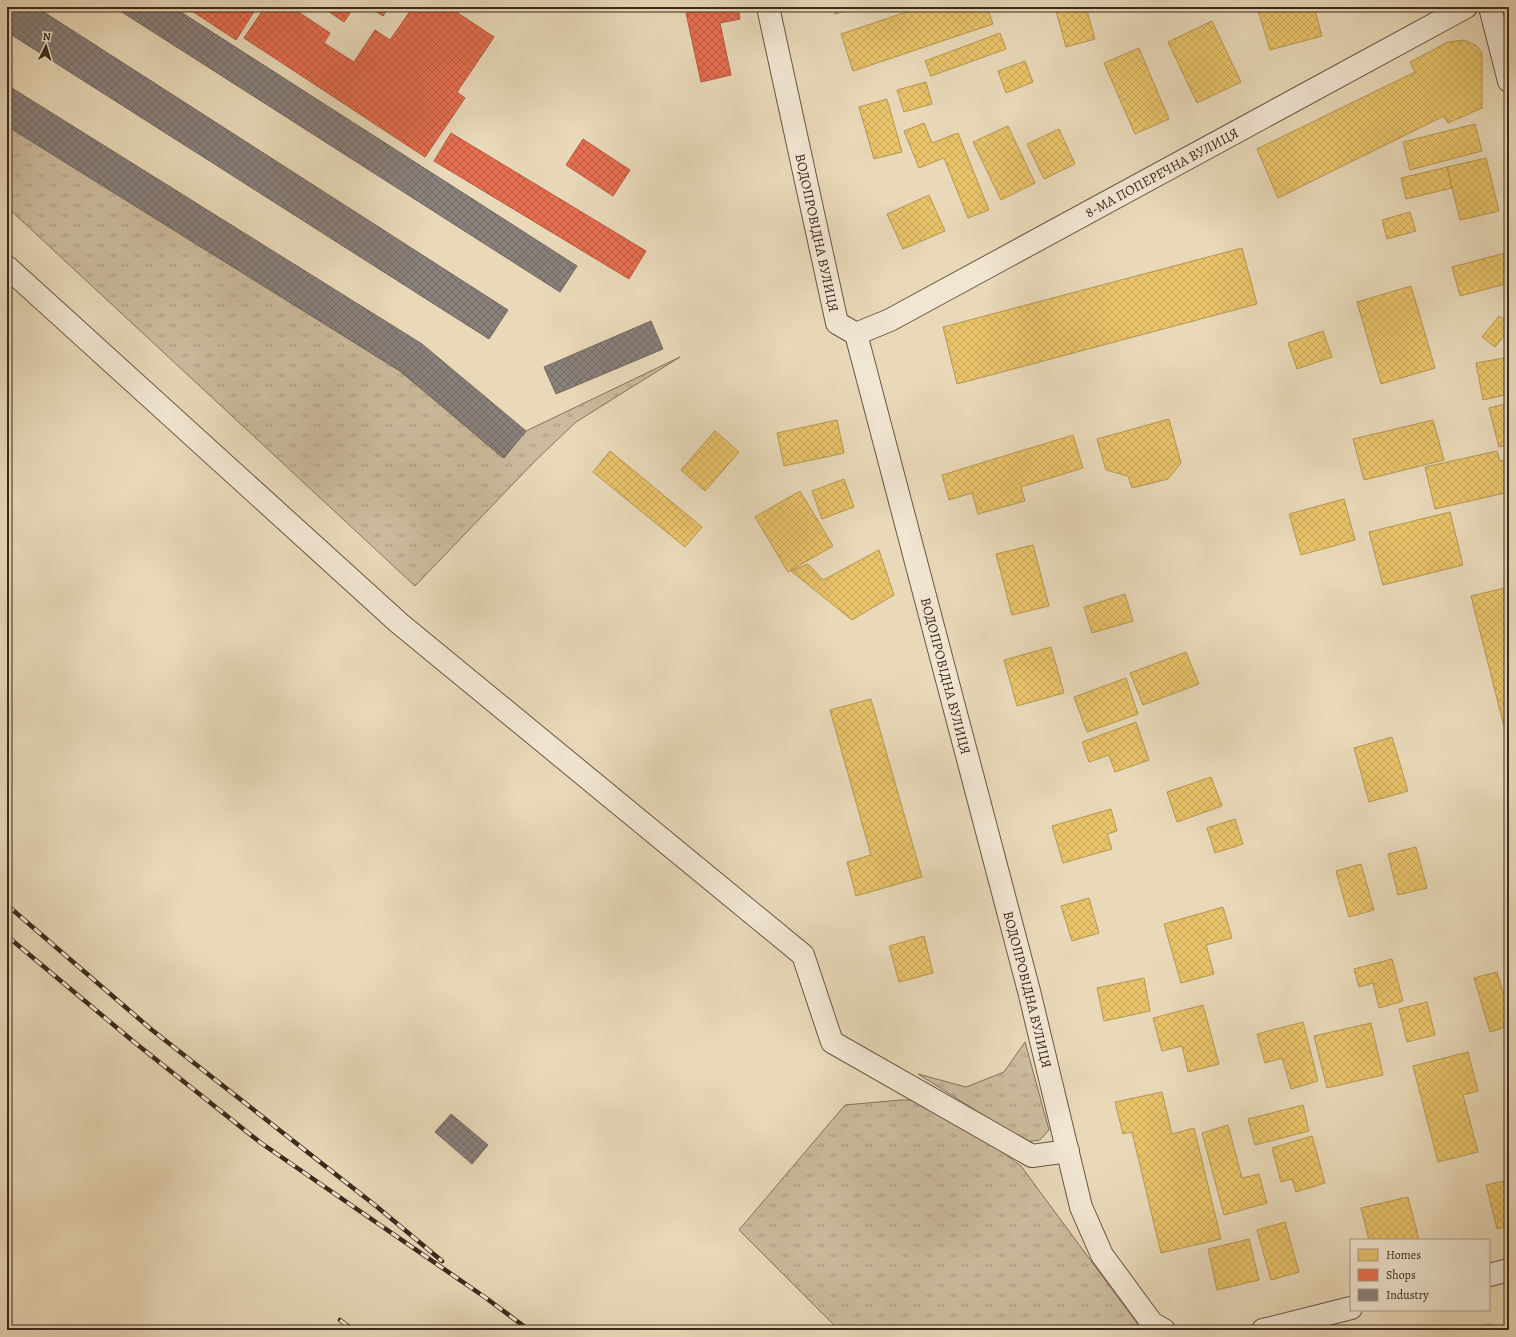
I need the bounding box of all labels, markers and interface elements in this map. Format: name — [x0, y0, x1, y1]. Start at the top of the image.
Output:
north arrow — [26, 26, 66, 66]
text: N — [42, 29, 51, 44]
street label: 8-МА ПОПЕРЕЧНА ВУЛИЦЯ — [1082, 123, 1242, 222]
street label: ВОДОПРОВІДНА ВУЛИЦЯ — [790, 152, 843, 314]
street label: ВОДОПРОВІДНА ВУЛИЦЯ — [916, 596, 975, 757]
street label: ВОДОПРОВІДНА ВУЛИЦЯ — [998, 909, 1056, 1070]
legend — [1350, 1239, 1490, 1311]
text: Homes — [1386, 1247, 1421, 1263]
text: Shops — [1386, 1267, 1416, 1283]
text: Industry — [1386, 1287, 1429, 1303]

